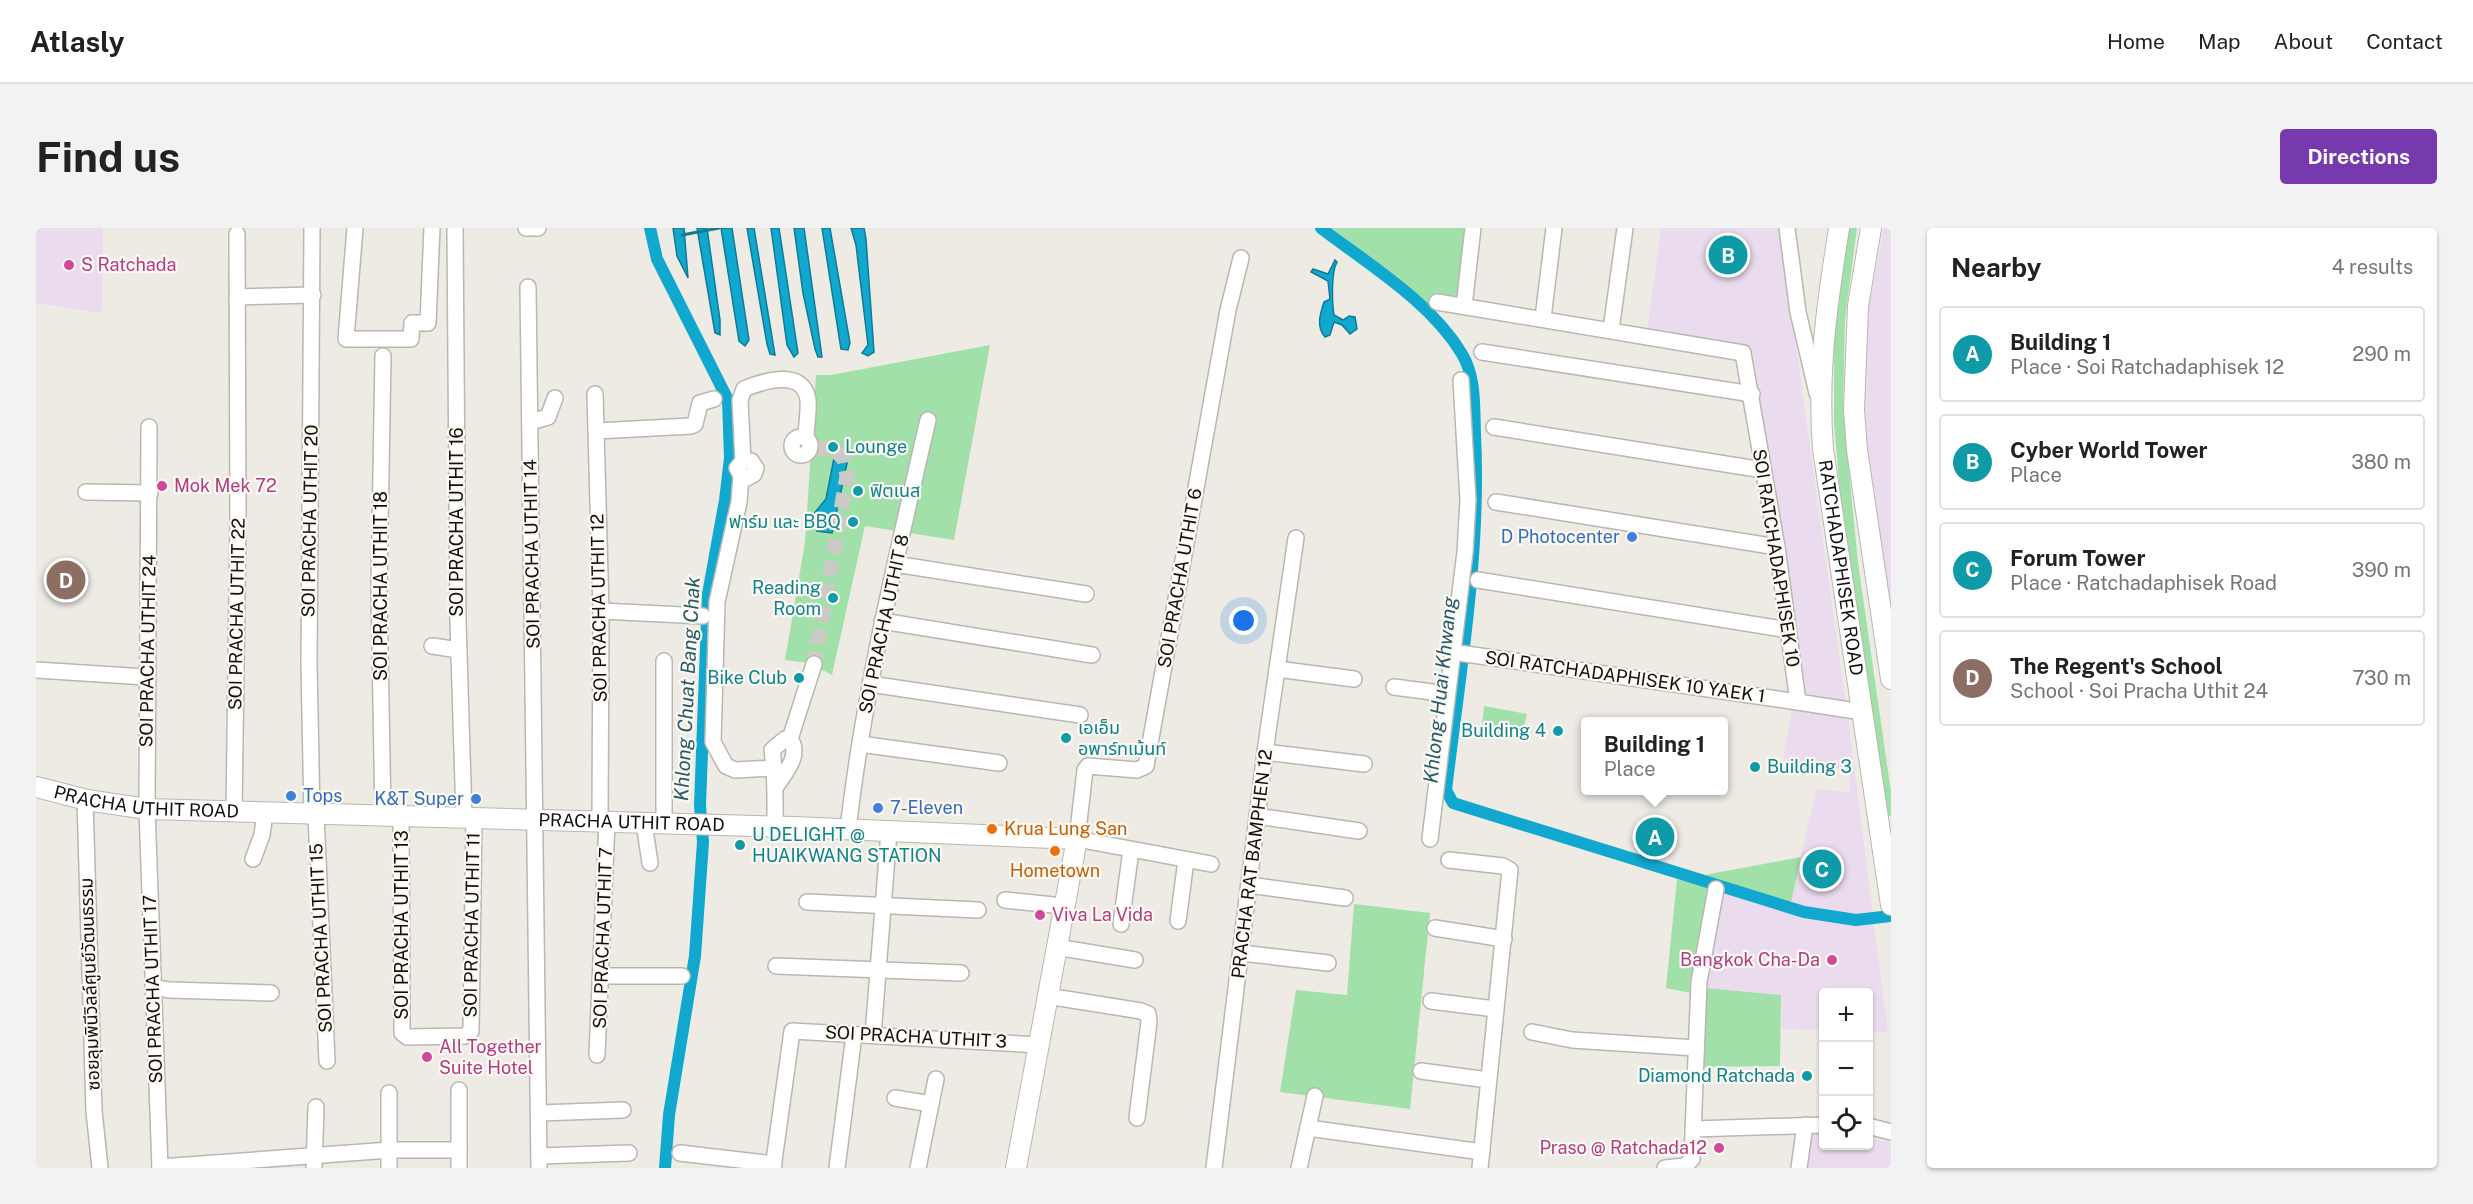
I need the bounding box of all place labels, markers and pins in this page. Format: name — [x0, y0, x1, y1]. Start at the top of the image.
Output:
pin: B — [1708, 232, 1748, 278]
place label: S Ratchada — [81, 254, 176, 275]
marker: S Ratchada — [62, 258, 76, 272]
place label: Lounge — [845, 436, 907, 457]
marker: Lounge — [826, 440, 840, 454]
place label: Mok Mek 72 — [174, 475, 277, 496]
marker: Mok Mek 72 — [155, 479, 169, 493]
place label: ฟิตเนส — [870, 480, 920, 501]
marker: ฟิตเนส — [851, 484, 865, 498]
place label: ฟาร์ม และ BBQ — [729, 511, 841, 532]
marker: ฟาร์ม และ BBQ — [846, 515, 860, 529]
place label: D Photocenter — [1501, 526, 1620, 547]
marker: D Photocenter — [1625, 530, 1639, 544]
pin: D — [46, 558, 86, 602]
place label: Reading Room — [752, 577, 821, 619]
marker: Reading Room — [826, 591, 840, 605]
place label: Bike Club — [707, 667, 787, 688]
marker: Bike Club — [792, 671, 806, 685]
place label: เอเอ็ม อพาร์ทเม้นท์ — [1078, 717, 1166, 759]
place label: Building 4 — [1461, 720, 1546, 741]
marker: Building 4 — [1551, 724, 1565, 738]
marker: เอเอ็ม อพาร์ทเม้นท์ — [1059, 731, 1073, 745]
place label: Building 3 — [1767, 756, 1852, 777]
marker: Building 3 — [1748, 760, 1762, 774]
place label: Tops — [303, 785, 342, 806]
place label: K&T Super — [374, 788, 464, 809]
marker: Tops — [284, 789, 298, 803]
marker: K&T Super — [469, 792, 483, 806]
place label: 7-Eleven — [890, 797, 963, 818]
marker: 7-Eleven — [871, 801, 885, 815]
pin: A — [1636, 814, 1674, 860]
place label: Krua Lung San — [1004, 818, 1127, 839]
marker: Krua Lung San — [985, 822, 999, 836]
place label: U DELIGHT @ HUAIKWANG STATION — [752, 824, 942, 866]
marker: U DELIGHT @ HUAIKWANG STATION — [733, 838, 747, 852]
marker: Hometown — [1048, 844, 1062, 858]
pin: C — [1802, 846, 1842, 892]
place label: Hometown — [1010, 860, 1100, 881]
place label: Viva La Vida — [1052, 904, 1153, 925]
marker: Viva La Vida — [1033, 908, 1047, 922]
place label: Bangkok Cha-Da — [1680, 949, 1820, 970]
marker: Bangkok Cha-Da — [1825, 953, 1839, 967]
place label: All Together Suite Hotel — [439, 1036, 542, 1078]
marker: All Together Suite Hotel — [420, 1050, 434, 1064]
place label: Diamond Ratchada — [1638, 1065, 1795, 1086]
marker: Diamond Ratchada — [1800, 1069, 1814, 1083]
place label: Praso @ Ratchada12 — [1539, 1137, 1707, 1158]
marker: Praso @ Ratchada12 — [1712, 1141, 1726, 1155]

